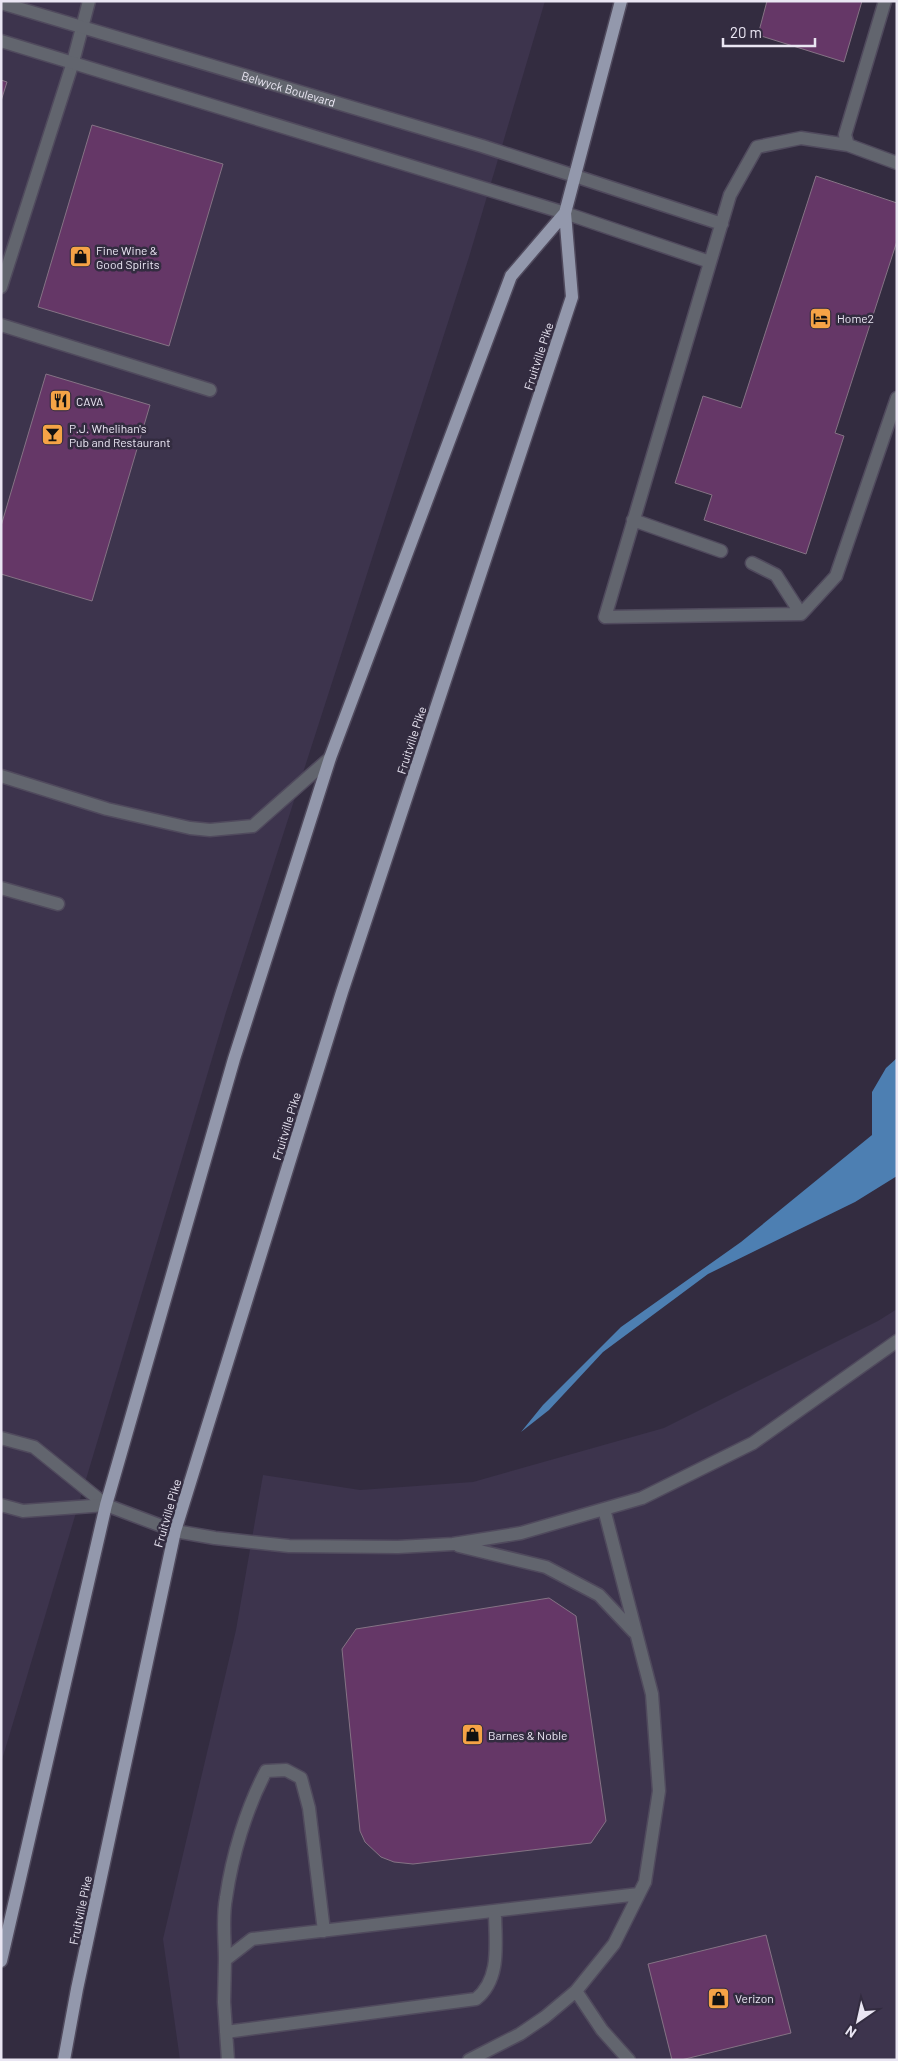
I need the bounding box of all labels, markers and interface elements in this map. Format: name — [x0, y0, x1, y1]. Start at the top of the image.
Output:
scale bar — [723, 15, 816, 47]
text: 20 m — [730, 23, 762, 41]
street label: Belwyck Boulevard — [240, 68, 337, 109]
place label: Fine Wine & Good Spirits — [96, 243, 160, 271]
shop icon: Fine Wine & Good Spirits — [68, 245, 92, 269]
hotel icon: Home2 — [809, 306, 833, 330]
place label: Home2 — [837, 311, 874, 325]
street label: Fruitville Pike — [520, 320, 556, 392]
restaurant icon: CAVA — [48, 389, 72, 413]
place label: CAVA — [76, 394, 103, 408]
place label: P.J. Whelihan's Pub and Restaurant — [69, 421, 171, 449]
bar icon: P.J. Whelihan's Pub and Restaurant — [41, 423, 65, 447]
street label: Fruitville Pike — [393, 704, 429, 776]
street label: Fruitville Pike — [269, 1090, 303, 1162]
street label: Fruitville Pike — [151, 1477, 183, 1549]
shop icon: Barnes & Noble — [460, 1723, 484, 1747]
place label: Barnes & Noble — [488, 1728, 567, 1742]
street label: Fruitville Pike — [66, 1874, 94, 1946]
shop icon: Verizon — [707, 1986, 731, 2010]
place label: Verizon — [735, 1991, 774, 2005]
north arrow — [833, 1996, 883, 2046]
text: N — [842, 2023, 859, 2042]

